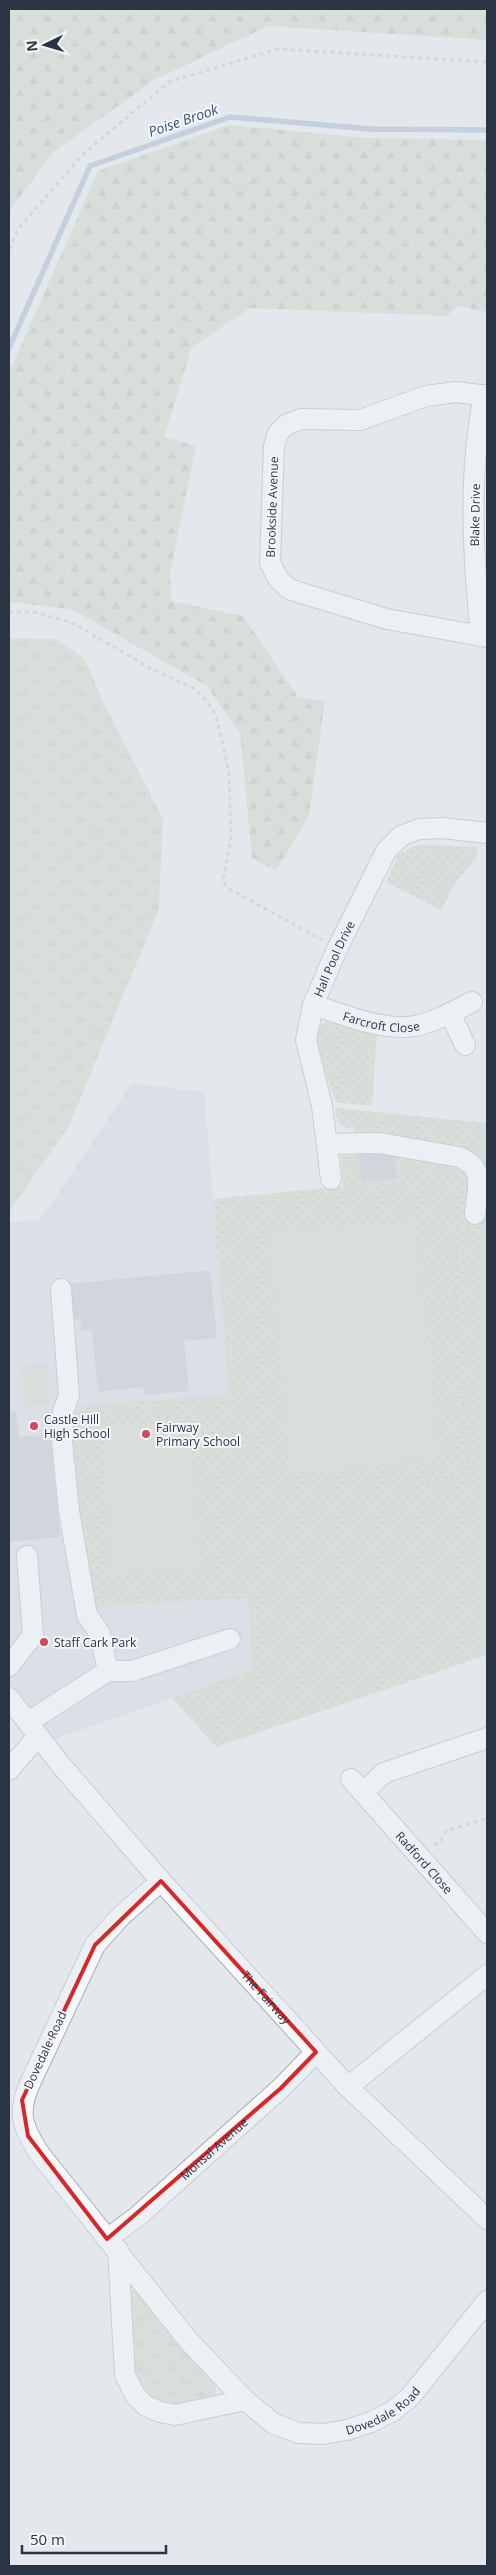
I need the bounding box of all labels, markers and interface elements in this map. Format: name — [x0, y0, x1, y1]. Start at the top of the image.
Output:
north arrow — [20, 20, 70, 70]
text: N — [22, 40, 42, 53]
water label: Poise Brook — [146, 99, 221, 141]
street label: Brookside Avenue — [262, 456, 282, 558]
street label: Blake Drive — [466, 483, 484, 547]
street label: Hall Pool Drive — [309, 917, 359, 999]
street label: Farcroft Close — [341, 1007, 421, 1036]
place label: Castle Hill High School — [44, 1411, 110, 1442]
place label: Fairway Primary School — [156, 1419, 240, 1450]
marker: Castle Hill High School — [28, 1420, 40, 1432]
marker: Fairway Primary School — [140, 1428, 152, 1440]
place label: Staff Cark Park — [54, 1634, 137, 1651]
marker: Staff Cark Park — [38, 1636, 50, 1648]
street label: Radford Close — [392, 1827, 457, 1897]
street label: The Fairway — [238, 1967, 296, 2028]
street label: Dovedale Road — [20, 2008, 70, 2092]
street label: Monsal Avenue — [176, 2113, 251, 2183]
street label: Dovedale Road — [343, 2383, 424, 2438]
scale bar — [22, 2522, 166, 2554]
text: 50 m — [30, 2529, 65, 2549]

